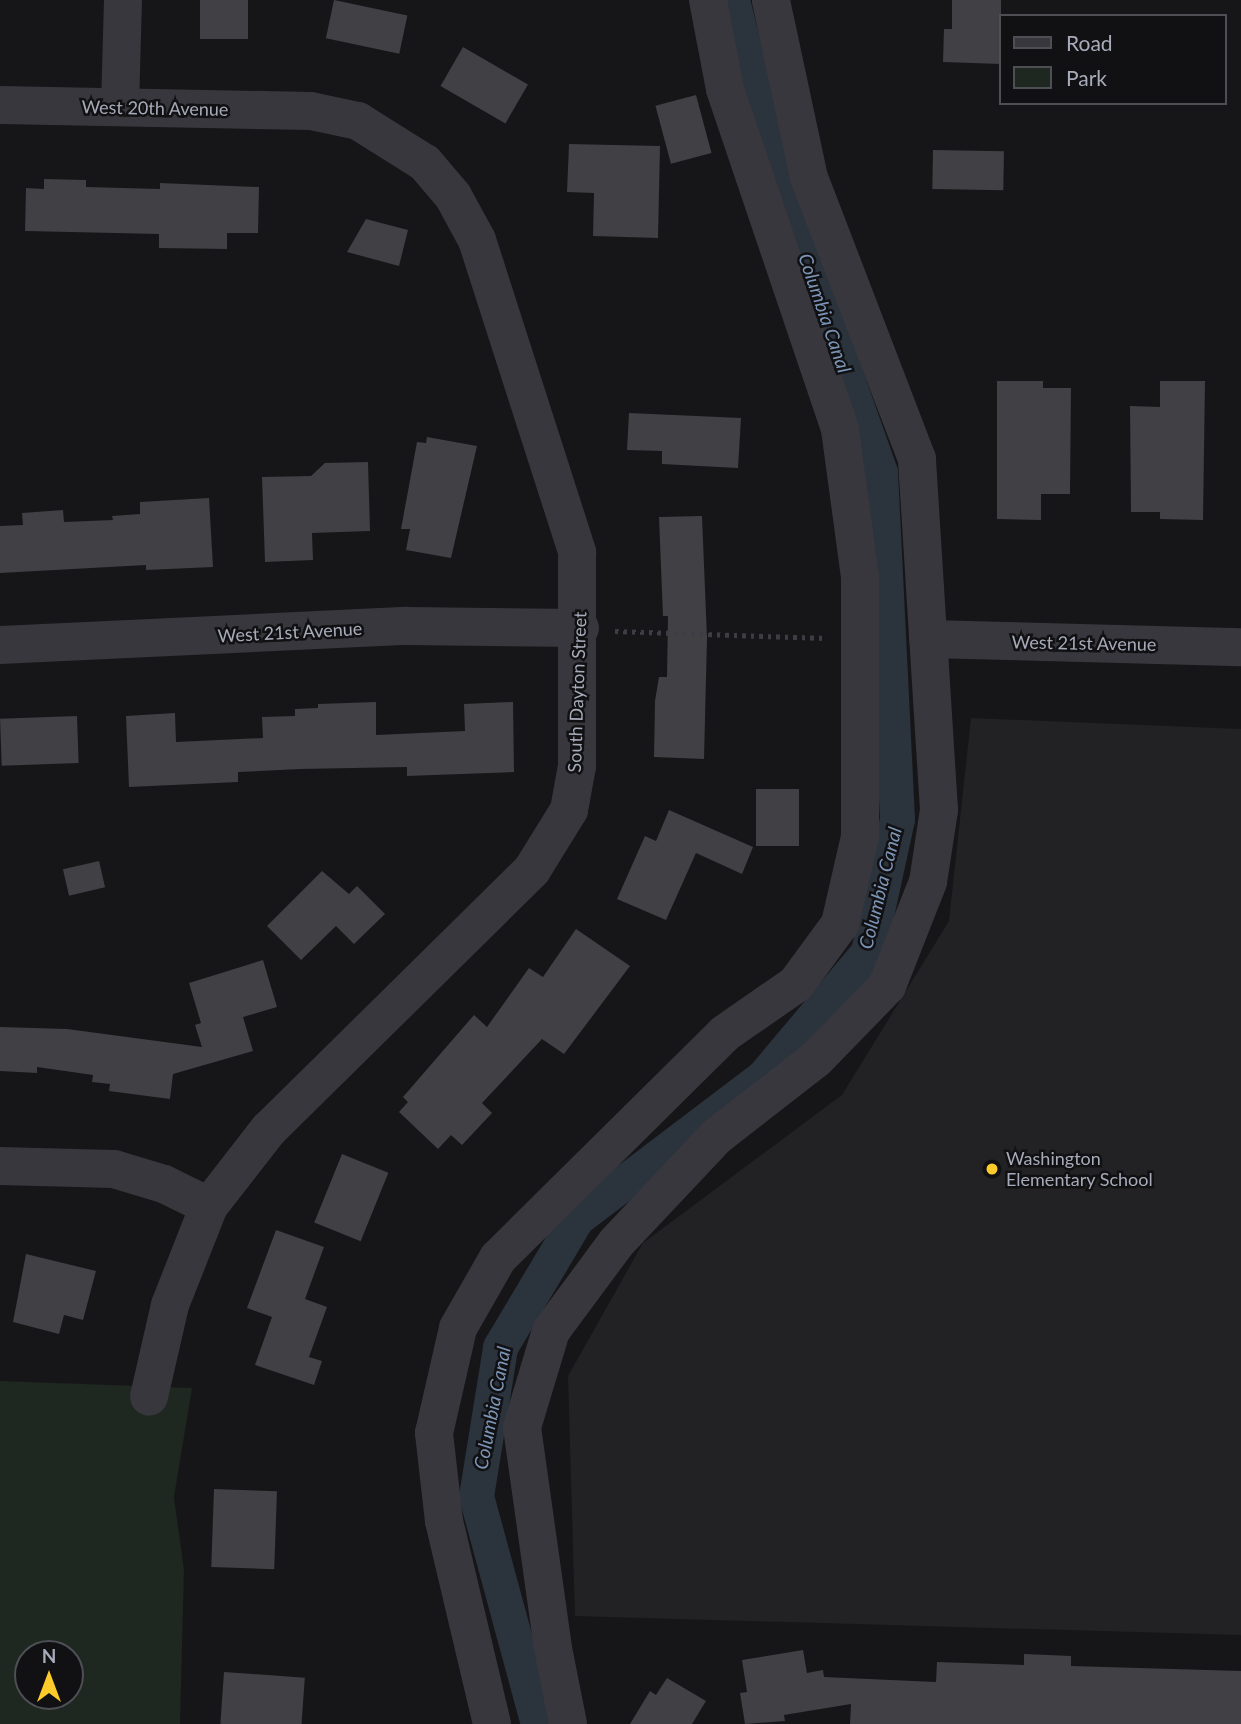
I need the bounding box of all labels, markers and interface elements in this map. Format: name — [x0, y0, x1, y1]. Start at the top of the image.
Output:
legend — [1000, 14, 1227, 105]
text: Road — [1066, 30, 1113, 55]
text: Park — [1066, 65, 1107, 90]
street label: West 20th Avenue — [81, 96, 229, 120]
water label: Columbia Canal — [794, 250, 856, 376]
street label: South Dayton Street — [563, 611, 591, 773]
street label: West 21st Avenue — [217, 617, 363, 647]
street label: West 21st Avenue — [1011, 631, 1157, 655]
water label: Columbia Canal — [854, 825, 906, 951]
place label: Washington Elementary School — [1006, 1148, 1153, 1190]
marker: Washington Elementary School — [984, 1161, 1000, 1177]
water label: Columbia Canal — [469, 1345, 515, 1471]
north arrow — [14, 1640, 84, 1710]
text: N — [42, 1644, 56, 1667]

